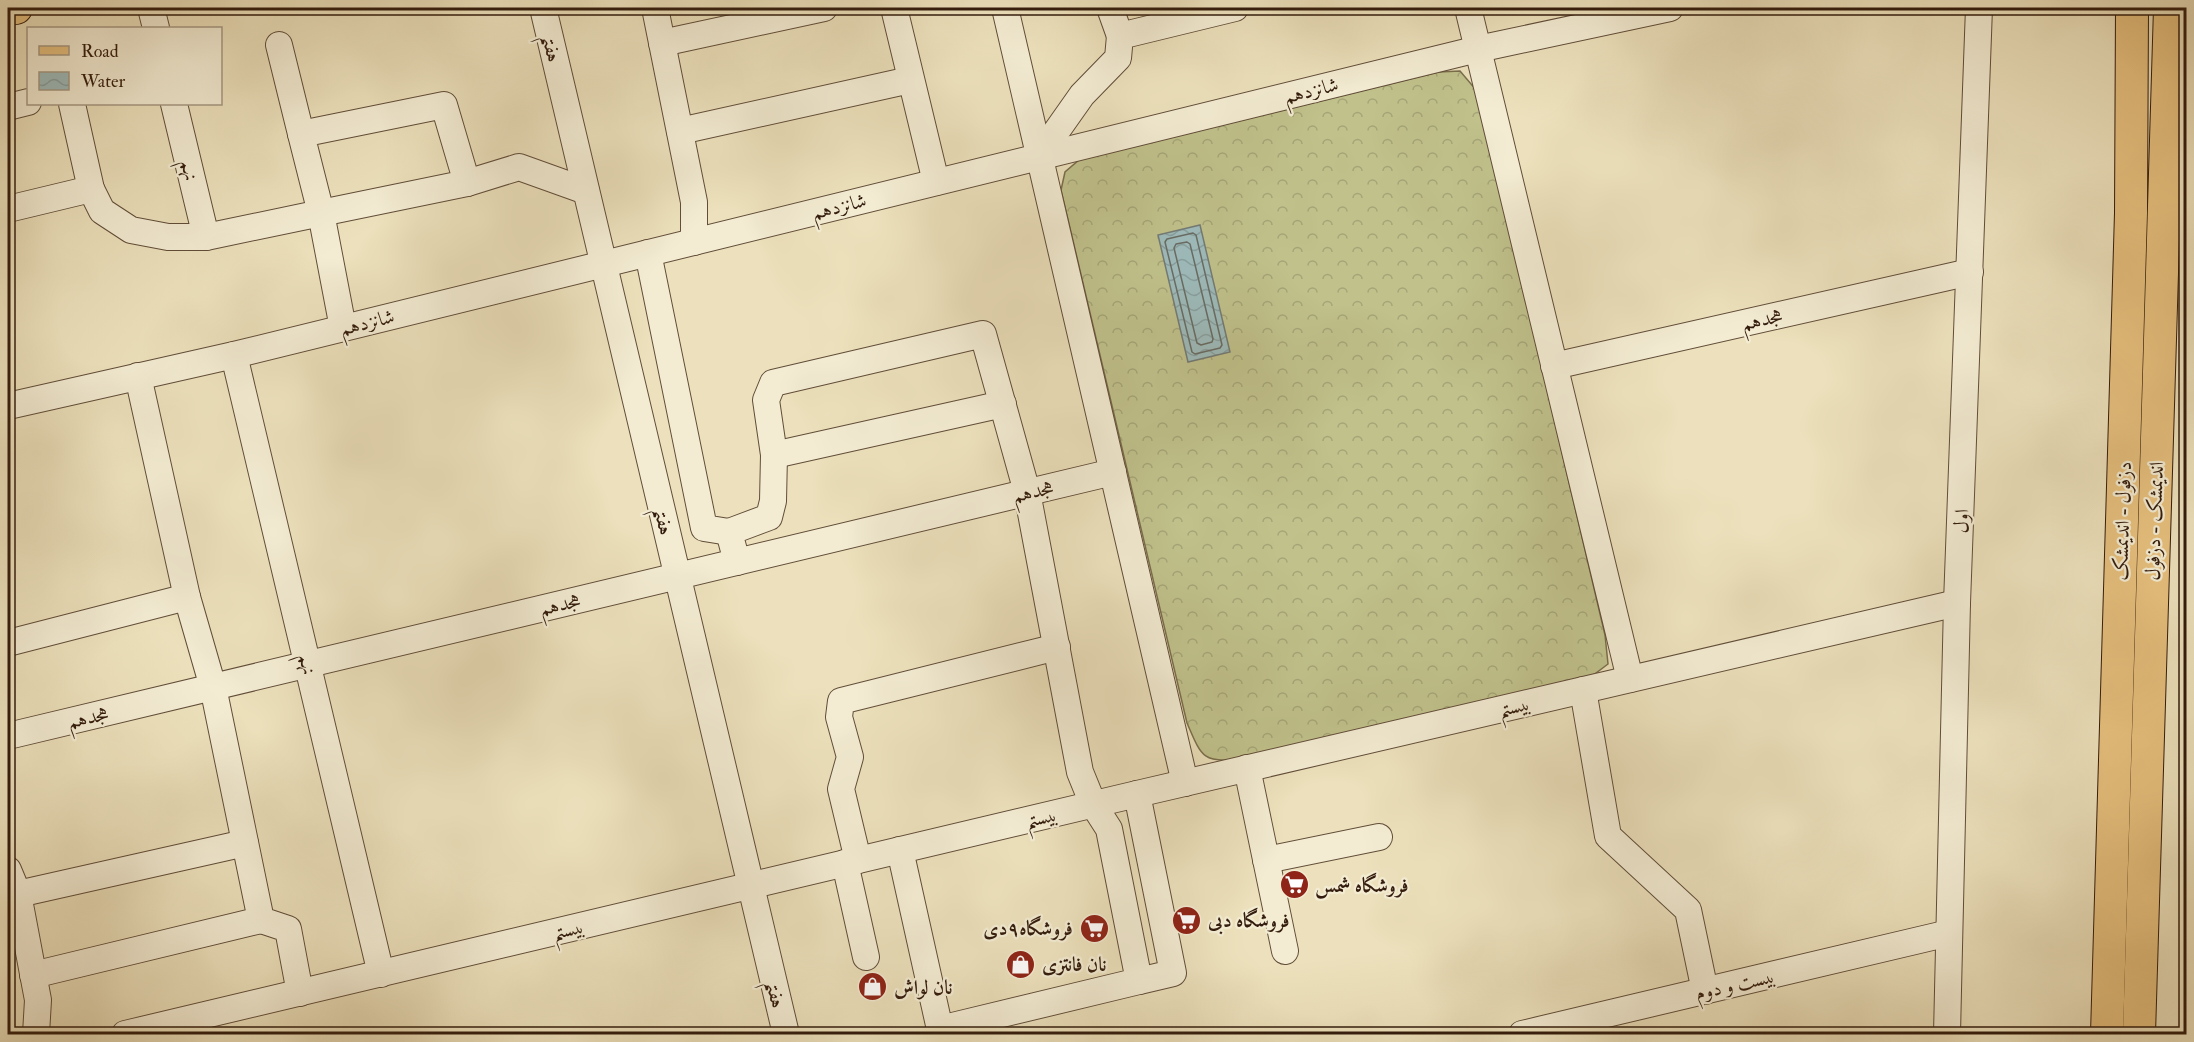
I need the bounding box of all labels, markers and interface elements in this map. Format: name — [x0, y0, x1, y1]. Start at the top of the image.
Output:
legend — [27, 27, 222, 105]
street label: هفتم — [529, 32, 567, 66]
text: Road — [81, 40, 119, 63]
text: Water — [80, 70, 125, 93]
street label: شانزدهم — [1281, 72, 1342, 115]
street label: نهم — [169, 157, 204, 185]
street label: شانزدهم — [809, 188, 870, 231]
street label: هجدهم — [1739, 303, 1787, 342]
street label: شانزدهم — [337, 304, 398, 347]
street label: دزفول - اندیمشک — [2108, 461, 2137, 581]
street label: اندیمشک - دزفول — [2140, 461, 2169, 581]
street label: هجدهم — [1010, 475, 1058, 514]
street label: هفتم — [641, 505, 679, 539]
street label: اول — [1949, 508, 1974, 534]
street label: هجدهم — [537, 588, 585, 627]
street label: نهم — [287, 651, 322, 679]
street label: بیستم — [1496, 691, 1534, 729]
street label: هجدهم — [65, 701, 113, 740]
street label: بیستم — [1023, 802, 1061, 840]
supermarket icon: فروشگاه شمس — [1278, 869, 1310, 901]
place label: فروشگاه شمس — [1315, 872, 1409, 899]
supermarket icon: فروشگاه دبی — [1171, 904, 1203, 936]
place label: فروشگاه دبی — [1207, 907, 1290, 935]
supermarket icon: فروشگاه۹دی — [1078, 912, 1110, 944]
street label: بیستم — [550, 914, 588, 952]
place label: فروشگاه۹دی — [983, 915, 1073, 941]
shop icon: نان فانتزی — [1005, 948, 1037, 980]
place label: نان فانتزی — [1042, 952, 1107, 977]
street label: بیست و دوم — [1693, 963, 1779, 1011]
shop icon: نان لواش — [857, 971, 889, 1003]
place label: نان لواش — [894, 975, 953, 1000]
street label: هفتم — [753, 978, 791, 1012]

